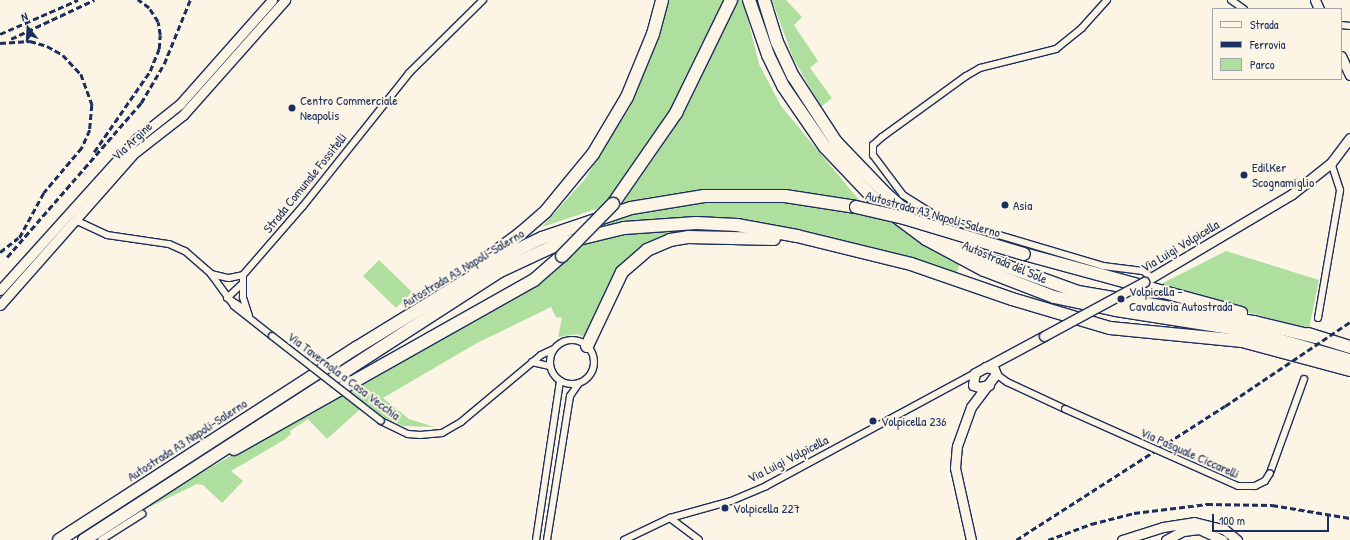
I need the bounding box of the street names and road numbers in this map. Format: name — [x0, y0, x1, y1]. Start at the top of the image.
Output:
street label: Via Argine — [109, 118, 155, 164]
street label: Strada Comunale Fossitelli — [260, 130, 350, 236]
street label: Autostrada A3 Napoli-Salerno — [864, 187, 1002, 241]
street label: Via Luigi Volpicella — [1138, 217, 1222, 275]
street label: Autostrada A3 Napoli-Salerno — [399, 225, 527, 311]
street label: Autostrada del Sole — [960, 237, 1050, 287]
street label: Via Tavernola a Casa Vecchia — [285, 329, 403, 423]
street label: Autostrada A3 Napoli-Salerno — [124, 395, 250, 485]
street label: Via Pasquale Ciccarelli — [1138, 424, 1242, 482]
street label: Via Luigi Volpicella — [745, 432, 831, 486]

